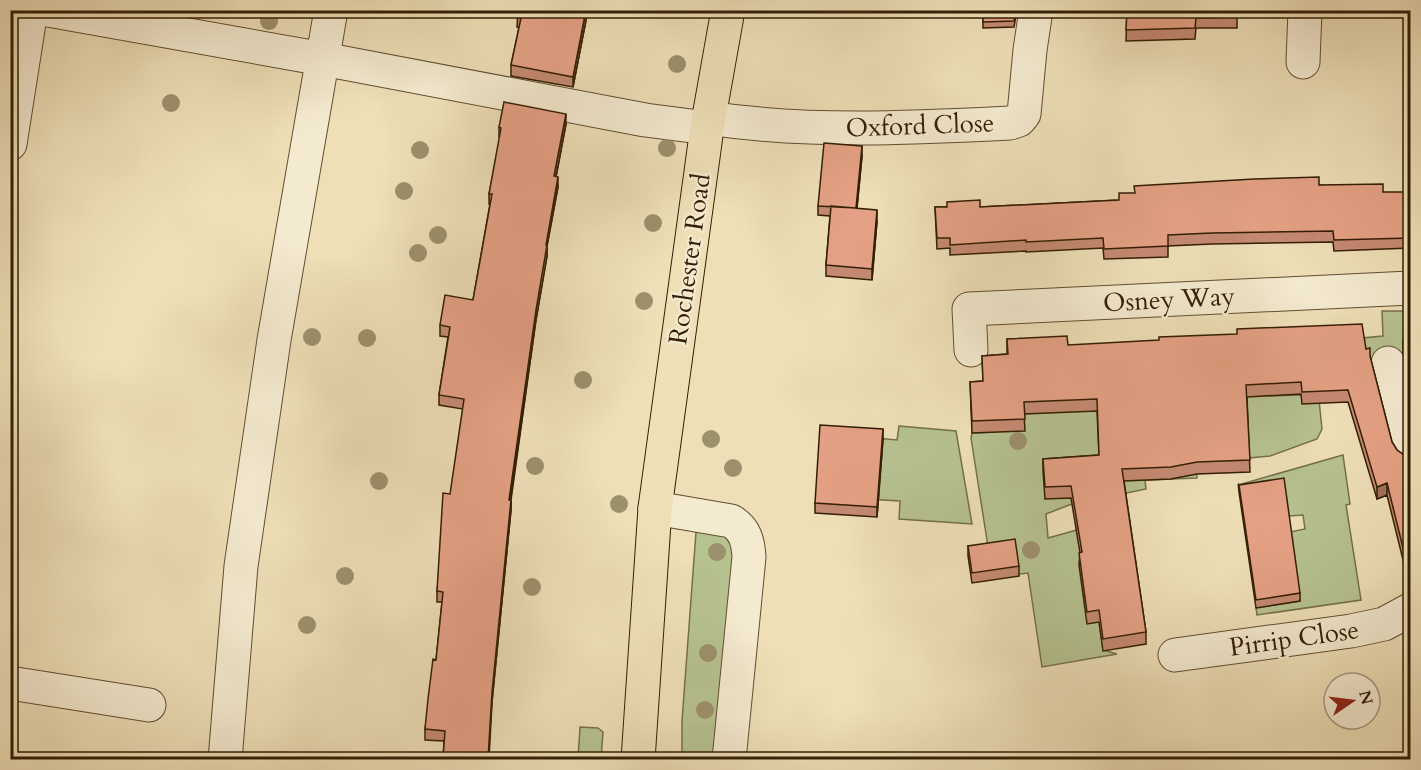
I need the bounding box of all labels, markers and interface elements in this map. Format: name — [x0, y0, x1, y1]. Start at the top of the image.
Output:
street label: Oxford Close — [845, 105, 995, 146]
street label: Rochester Road — [660, 171, 719, 347]
street label: Osney Way — [1102, 279, 1236, 320]
street label: Pirrip Close — [1227, 612, 1361, 665]
north arrow — [1322, 671, 1382, 731]
text: N — [1353, 688, 1378, 707]

